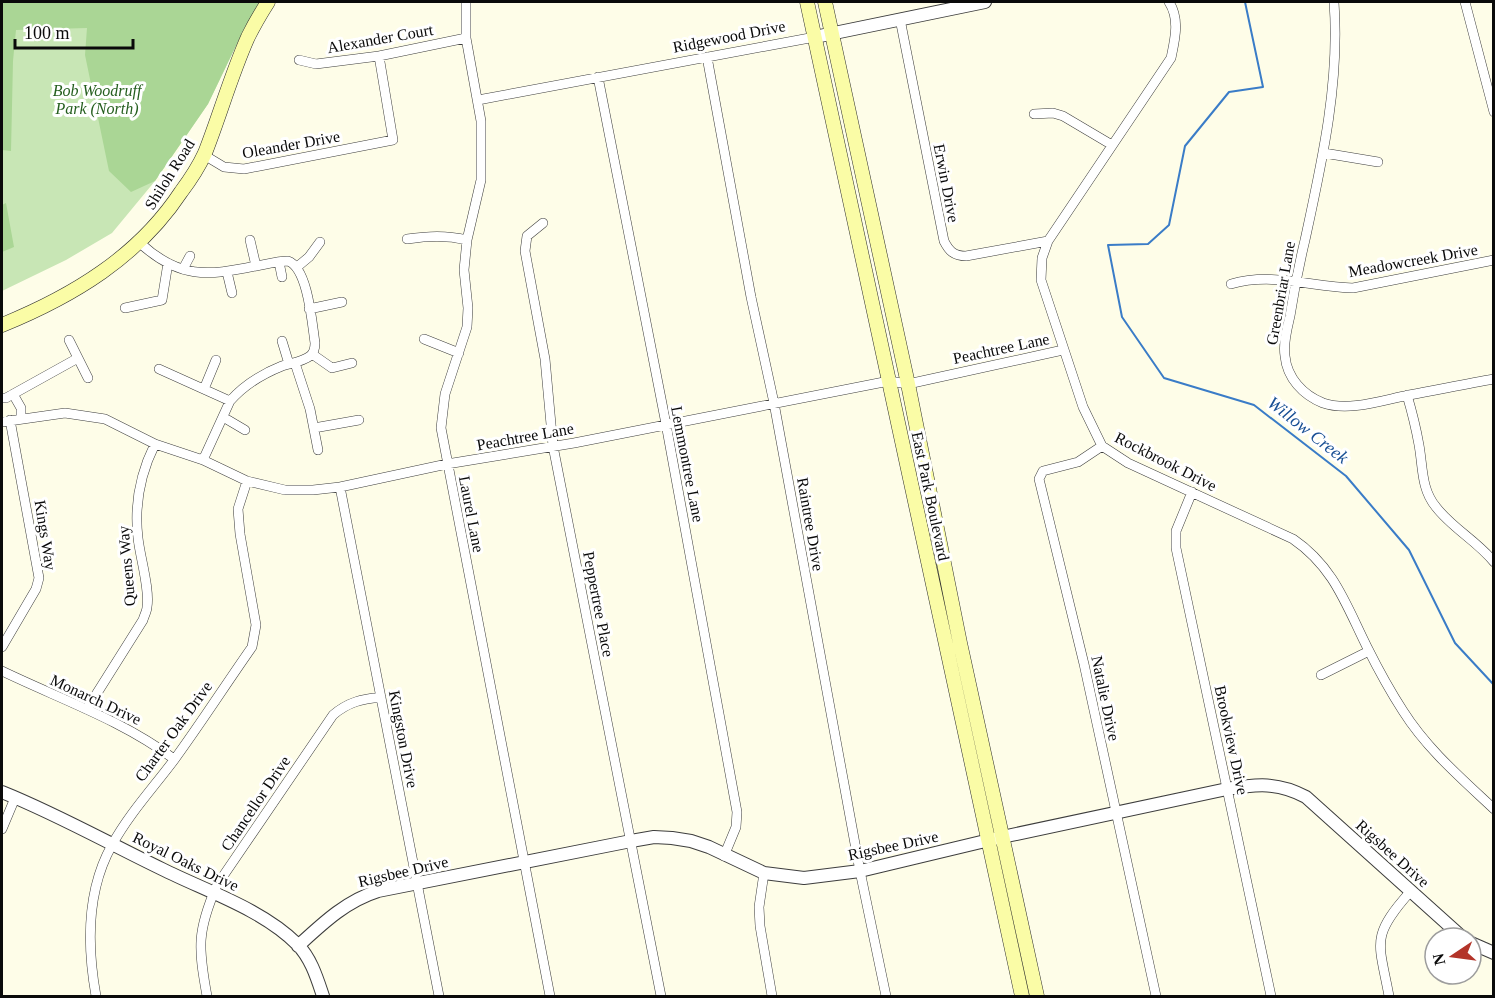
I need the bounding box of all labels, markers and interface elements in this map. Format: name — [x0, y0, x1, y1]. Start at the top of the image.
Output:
scale bar — [15, 12, 134, 50]
street label: Ridgewood Drive — [671, 17, 787, 57]
street label: Alexander Court — [326, 21, 435, 56]
text: 100 m — [24, 23, 70, 43]
park label: Bob Woodruff Park (North) — [53, 82, 144, 118]
street label: Oleander Drive — [241, 128, 341, 161]
street label: Shiloh Road — [141, 136, 198, 213]
street label: Erwin Drive — [931, 142, 962, 224]
street label: Greenbriar Lane — [1263, 240, 1298, 346]
street label: Meadowcreek Drive — [1347, 241, 1479, 280]
street label: Peachtree Lane — [951, 330, 1051, 367]
water label: Willow Creek — [1264, 392, 1353, 468]
street label: Lemmontree Lane — [668, 405, 707, 523]
street label: Peachtree Lane — [475, 420, 575, 453]
street label: Rockbrook Drive — [1112, 429, 1219, 494]
street label: East Park Boulevard — [909, 430, 952, 562]
street label: Laurel Lane — [456, 474, 487, 554]
street label: Raintree Drive — [794, 476, 827, 572]
street label: Kings Way — [31, 499, 59, 572]
street label: Queens Way — [115, 525, 139, 607]
street label: Peppertree Place — [579, 550, 617, 658]
street label: Natalie Drive — [1088, 654, 1123, 742]
street label: Monarch Drive — [48, 671, 144, 728]
street label: Charter Oak Drive — [132, 678, 215, 784]
street label: Brookview Drive — [1212, 684, 1251, 796]
street label: Kingston Drive — [385, 689, 421, 790]
street label: Chancellor Drive — [217, 753, 293, 854]
street label: Rigsbee Drive — [1352, 816, 1433, 891]
street label: Royal Oaks Drive — [130, 828, 241, 895]
street label: Rigsbee Drive — [846, 828, 940, 864]
street label: Rigsbee Drive — [356, 853, 450, 891]
north arrow — [1423, 926, 1483, 986]
text: N — [1429, 951, 1448, 967]

